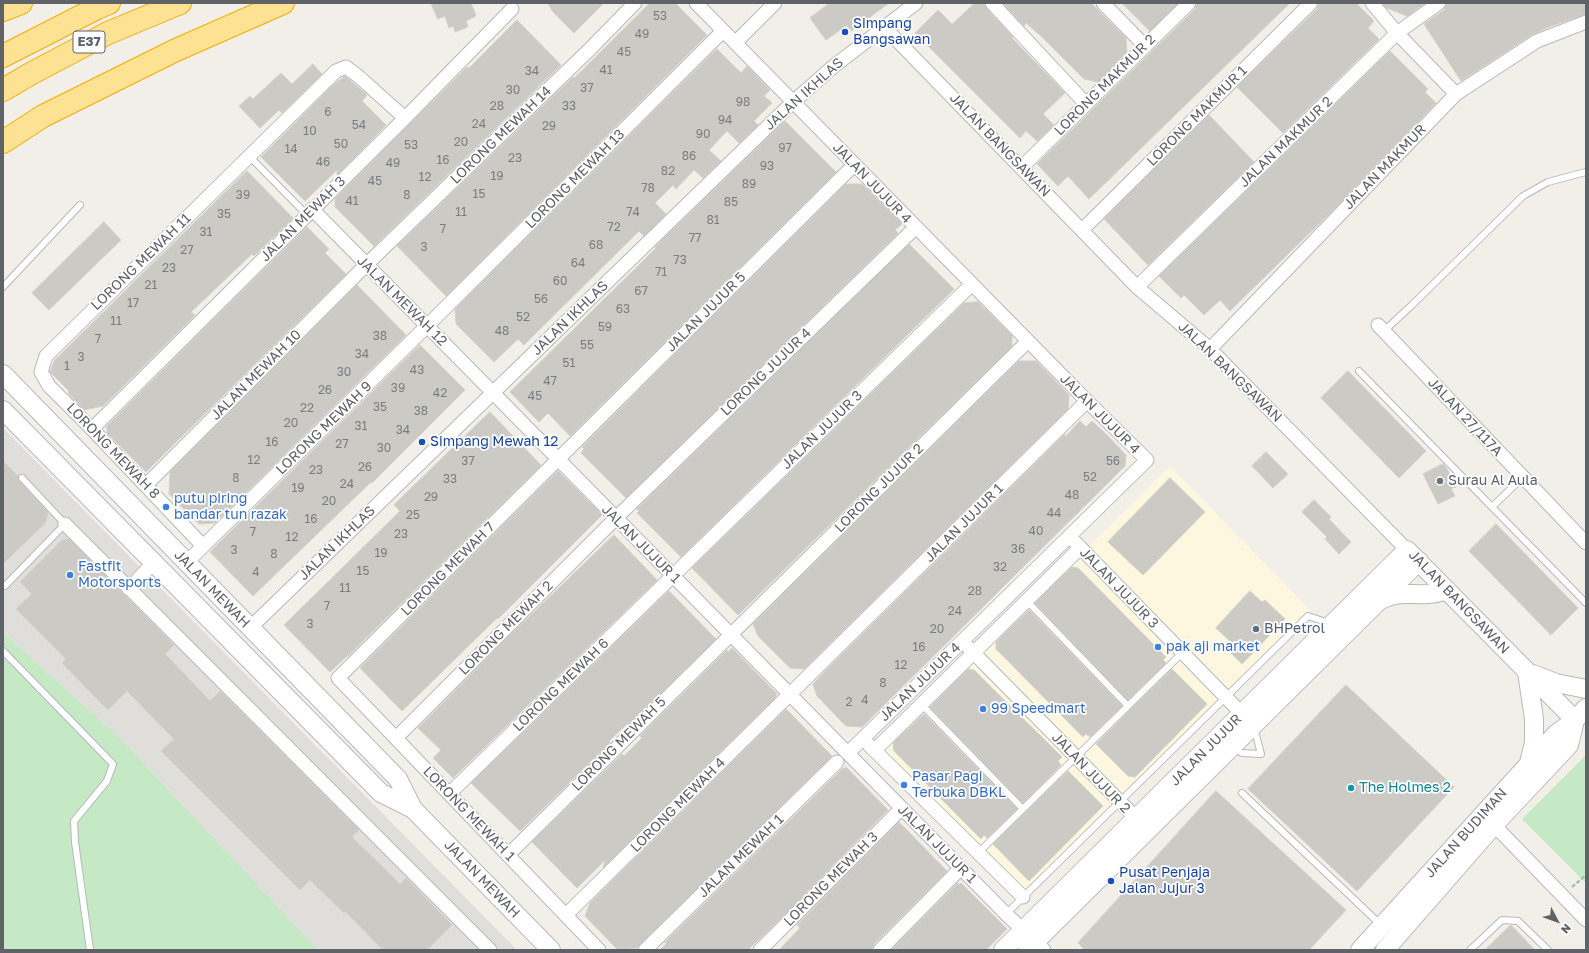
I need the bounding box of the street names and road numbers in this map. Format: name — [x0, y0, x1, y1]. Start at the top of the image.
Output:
road number: E37 — [73, 31, 105, 53]
street label: LORONG MAKMUR 2 — [1051, 31, 1159, 139]
street label: JALAN IKHLAS — [761, 54, 847, 134]
street label: LORONG MAKMUR 1 — [1143, 62, 1251, 170]
street label: LORONG MEWAH 14 — [447, 83, 555, 187]
street label: JALAN BANGSAWAN — [946, 90, 1054, 200]
street label: JALAN MAKMUR 2 — [1236, 93, 1336, 191]
street label: JALAN MAKMUR — [1340, 121, 1430, 213]
street label: LORONG MEWAH 13 — [522, 126, 628, 232]
street label: JALAN JUJUR 4 — [829, 139, 915, 227]
street label: JALAN MEWAH 3 — [257, 173, 349, 265]
street label: LORONG MEWAH 11 — [88, 210, 194, 314]
street label: JALAN MEWAH 12 — [354, 253, 450, 349]
street label: JALAN JUJUR 5 — [663, 269, 749, 355]
street label: JALAN IKHLAS — [528, 277, 612, 359]
street label: JALAN BANGSAWAN — [1175, 318, 1285, 426]
street label: LORONG JUJUR 4 — [717, 325, 815, 419]
street label: JALAN MEWAH 10 — [207, 326, 305, 424]
street label: JALAN JUJUR 4 — [1057, 371, 1143, 457]
street label: JALAN 27/117A — [1424, 374, 1506, 460]
street label: LORONG MEWAH 9 — [273, 378, 375, 478]
street label: JALAN JUJUR 3 — [778, 387, 866, 473]
street label: LORONG MEWAH 8 — [63, 400, 163, 502]
street label: LORONG JUJUR 2 — [831, 440, 927, 536]
street label: JALAN JUJUR 1 — [921, 480, 1007, 566]
street label: JALAN JUJUR 1 — [598, 501, 684, 587]
street label: JALAN IKHLAS — [295, 502, 379, 584]
street label: LORONG MEWAH 7 — [398, 519, 498, 619]
street label: JALAN JUJUR 3 — [1076, 544, 1162, 632]
street label: JALAN MEWAH — [171, 547, 253, 631]
street label: JALAN BANGSAWAN — [1405, 547, 1513, 657]
street label: LORONG MEWAH 2 — [455, 577, 557, 679]
street label: LORONG MEWAH 6 — [510, 635, 612, 735]
street label: JALAN JUJUR 4 — [876, 639, 964, 725]
street label: LORONG MEWAH 5 — [568, 693, 670, 795]
street label: JALAN JUJUR — [1167, 711, 1245, 789]
street label: JALAN JUJUR 2 — [1048, 729, 1134, 817]
street label: LORONG MEWAH 4 — [627, 754, 729, 856]
street label: LORONG MEWAH 1 — [419, 763, 519, 865]
street label: JALAN BUDIMAN — [1421, 785, 1511, 881]
street label: JALAN JUJUR 1 — [894, 801, 980, 887]
street label: JALAN MEWAH 1 — [695, 811, 787, 901]
street label: LORONG MEWAH 3 — [780, 828, 882, 930]
street label: JALAN MEWAH — [441, 837, 523, 921]

